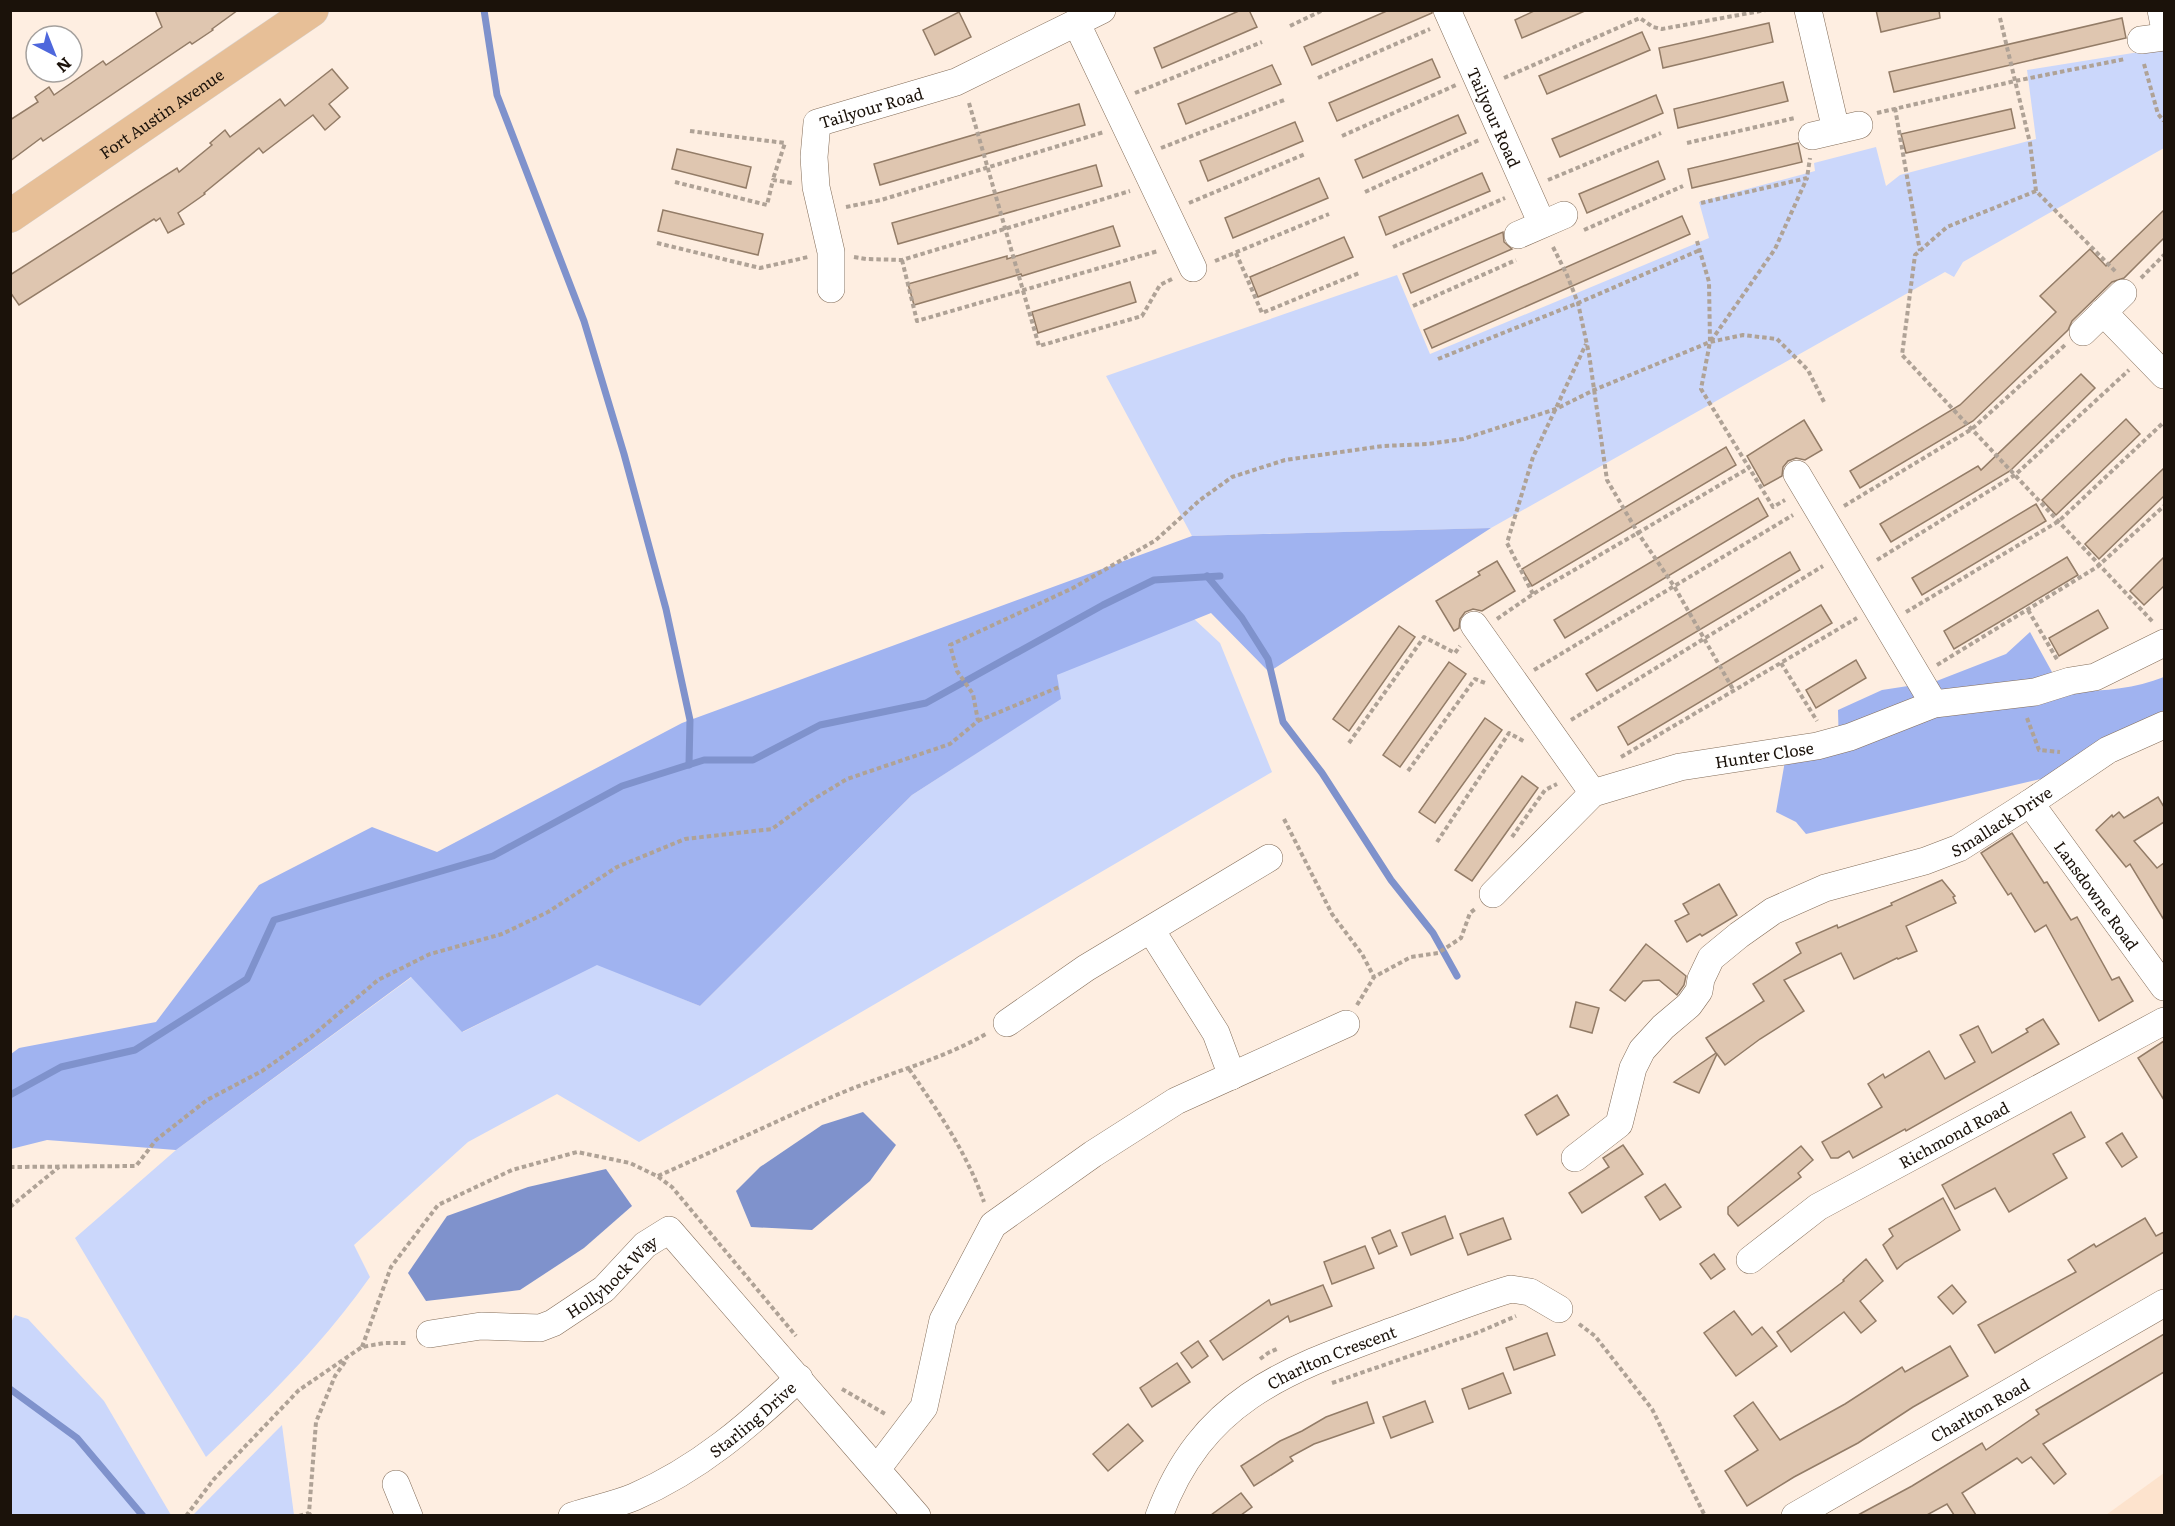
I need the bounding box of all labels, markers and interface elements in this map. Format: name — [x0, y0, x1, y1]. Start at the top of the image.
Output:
north arrow — [24, 24, 84, 84]
text: N — [52, 52, 78, 79]
street label: Fort Austin Avenue — [94, 62, 228, 164]
street label: Tailyour Road — [1462, 63, 1527, 171]
street label: Tailyour Road — [816, 80, 926, 134]
street label: Hunter Close — [1713, 735, 1815, 774]
street label: Smallack Drive — [1947, 780, 2057, 862]
street label: Lansdowne Road — [2049, 836, 2145, 955]
street label: Richmond Road — [1894, 1095, 2013, 1174]
street label: Hollyhock Way — [561, 1228, 662, 1323]
street label: Charlton Crescent — [1262, 1319, 1400, 1395]
street label: Charlton Road — [1925, 1371, 2034, 1448]
street label: Starling Drive — [704, 1375, 801, 1463]

